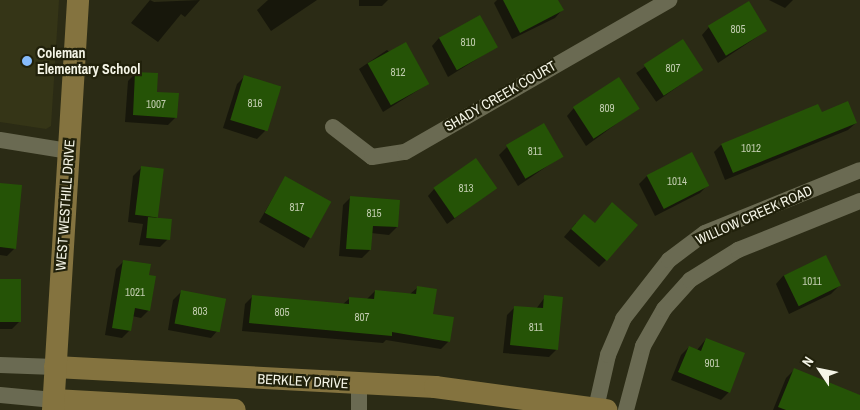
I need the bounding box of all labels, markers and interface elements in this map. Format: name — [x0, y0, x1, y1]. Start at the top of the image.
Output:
house number: 805 — [730, 22, 746, 36]
house number: 810 — [460, 35, 476, 49]
place label: Coleman Elementary School — [37, 45, 140, 78]
marker: Coleman Elementary School — [21, 55, 33, 67]
street label: SHADY CREEK COURT — [441, 57, 559, 135]
house number: 807 — [665, 61, 681, 75]
house number: 812 — [390, 65, 406, 79]
house number: 816 — [247, 96, 263, 110]
house number: 1007 — [146, 97, 166, 111]
house number: 809 — [599, 101, 615, 115]
street label: WEST WESTHILL DRIVE — [52, 139, 78, 271]
house number: 1012 — [741, 141, 761, 155]
house number: 811 — [528, 144, 542, 158]
house number: 1014 — [667, 174, 687, 188]
house number: 813 — [458, 181, 474, 195]
street label: WILLOW CREEK ROAD — [693, 182, 815, 248]
house number: 817 — [289, 200, 305, 214]
house number: 815 — [366, 206, 382, 220]
house number: 1011 — [802, 274, 822, 288]
house number: 1021 — [125, 285, 145, 299]
house number: 803 — [192, 304, 208, 318]
house number: 805 — [274, 305, 290, 319]
house number: 807 — [354, 310, 370, 324]
house number: 811 — [529, 320, 543, 334]
north arrow — [795, 345, 845, 395]
text: N — [798, 353, 817, 370]
house number: 901 — [704, 356, 720, 370]
street label: BERKLEY DRIVE — [257, 370, 349, 392]

